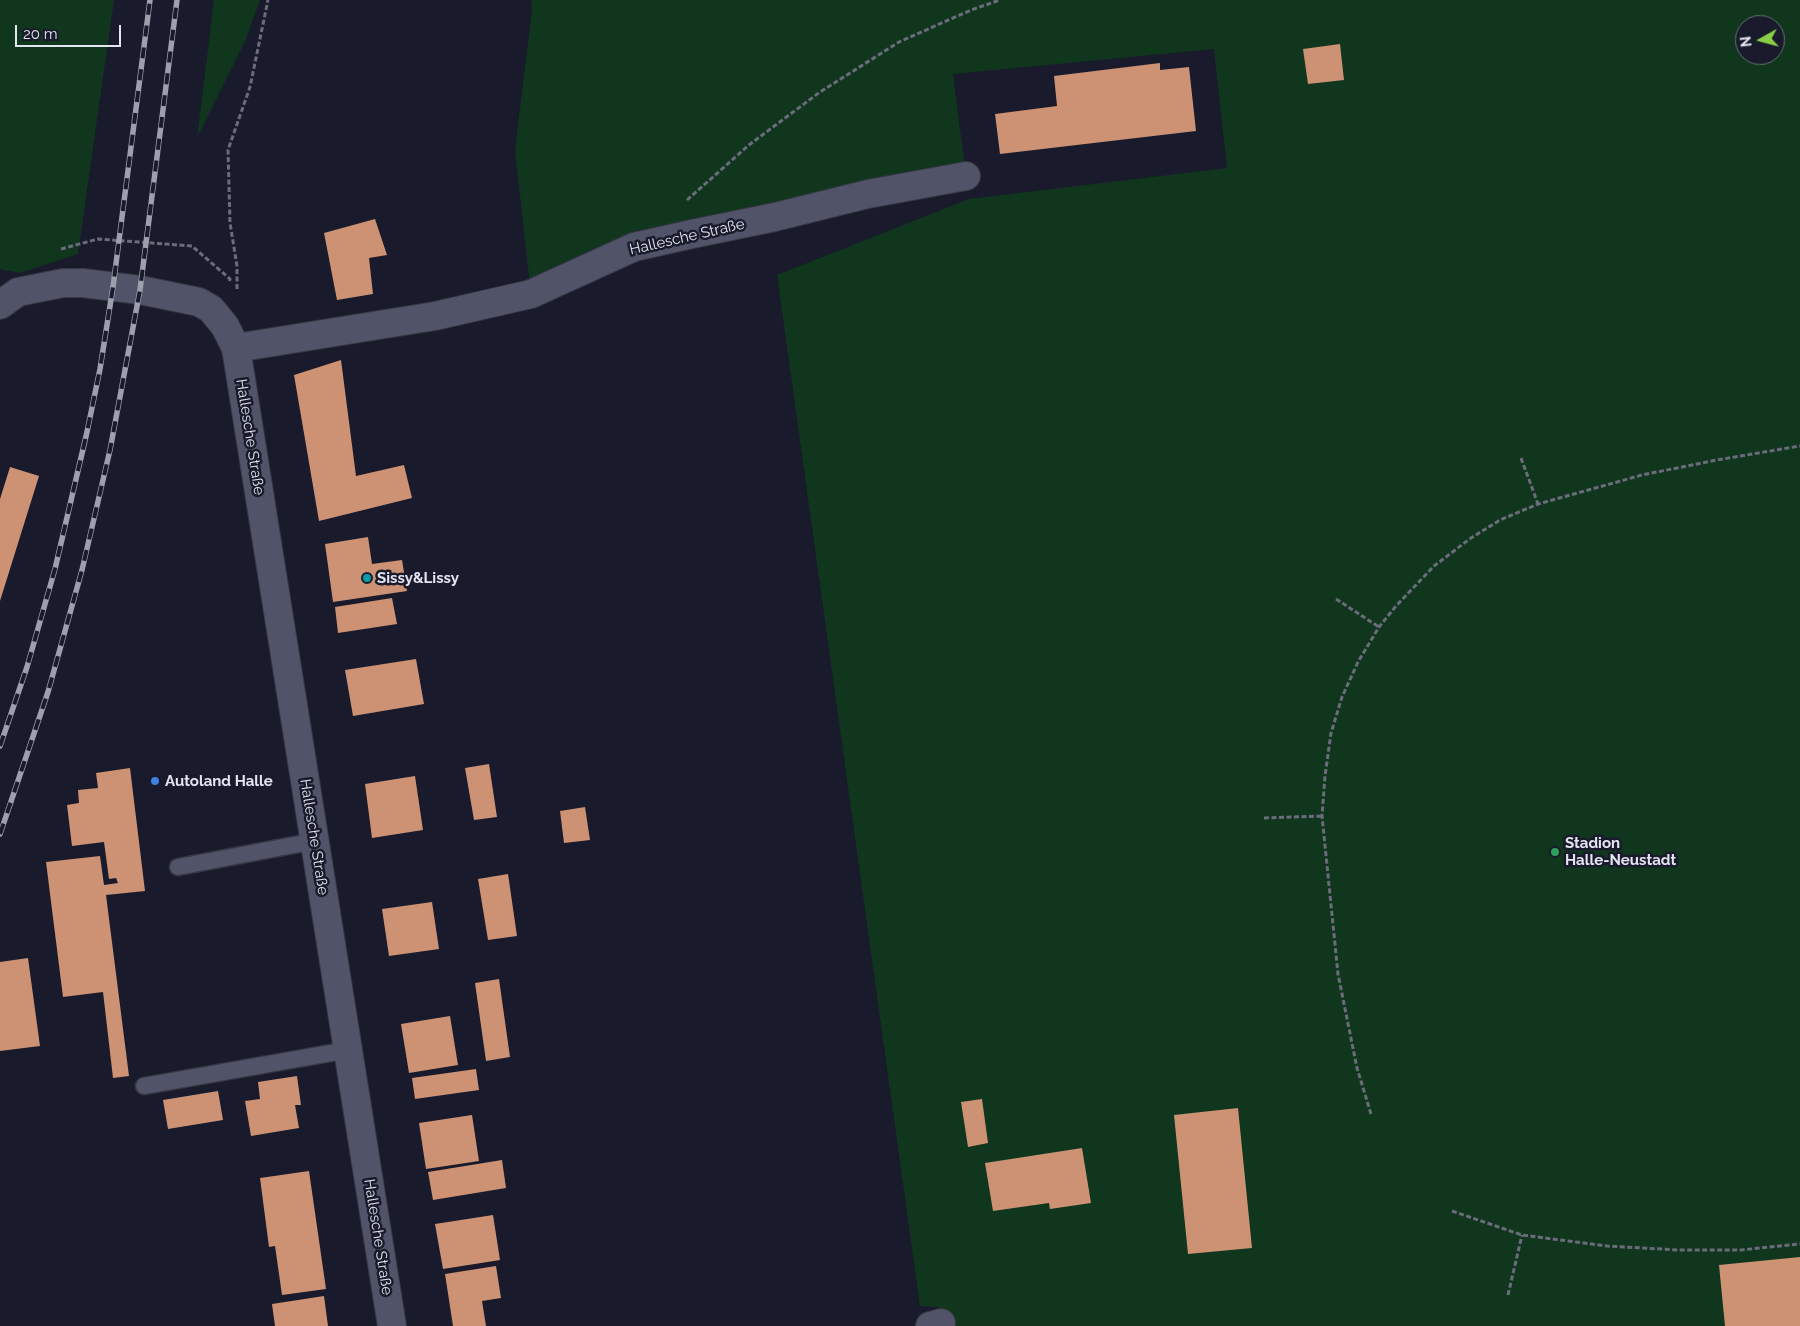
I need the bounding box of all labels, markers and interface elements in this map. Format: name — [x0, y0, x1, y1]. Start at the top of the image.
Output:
scale bar — [18, 15, 124, 47]
north arrow — [1735, 15, 1785, 65]
text: 20 m — [23, 25, 58, 43]
text: N — [1738, 35, 1755, 48]
street label: Hallesche Straße — [628, 215, 746, 259]
street label: Hallesche Straße — [232, 378, 268, 496]
place label: Sissy&Lissy — [377, 569, 459, 587]
marker: Sissy&Lissy — [361, 572, 373, 584]
place label: Autoland Halle — [165, 772, 273, 790]
marker: Autoland Halle — [149, 775, 161, 787]
street label: Hallesche Straße — [296, 778, 332, 896]
place label: Stadion Halle-Neustadt — [1565, 834, 1676, 869]
marker: Stadion Halle-Neustadt — [1549, 846, 1561, 858]
street label: Hallesche Straße — [360, 1178, 396, 1296]

